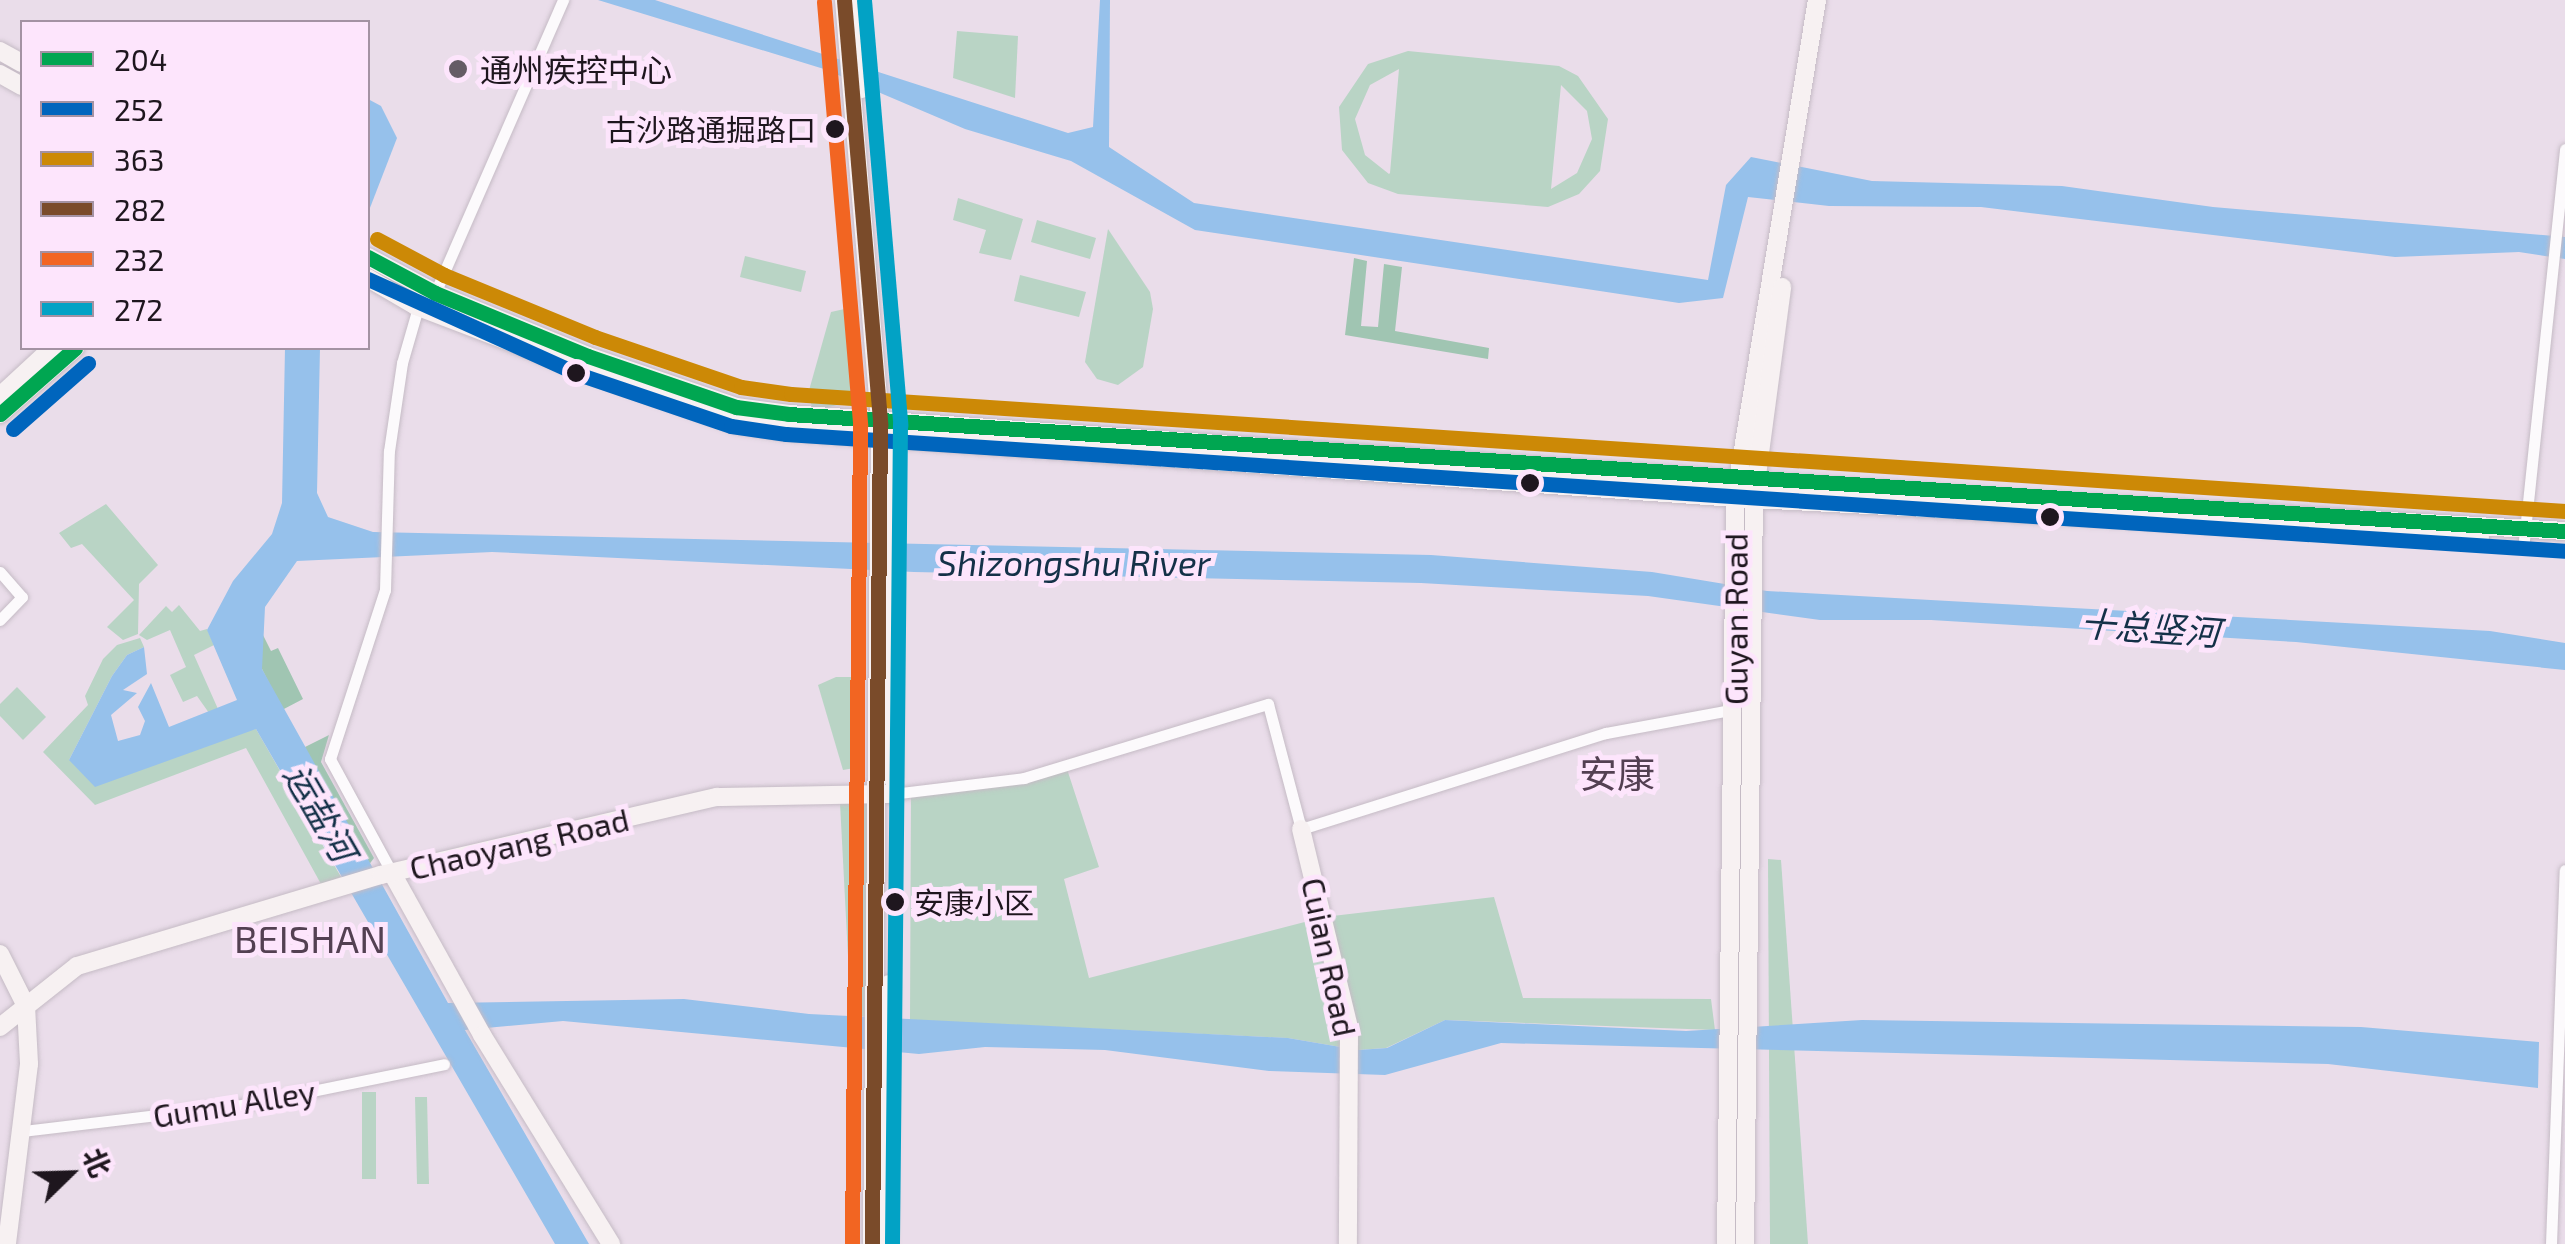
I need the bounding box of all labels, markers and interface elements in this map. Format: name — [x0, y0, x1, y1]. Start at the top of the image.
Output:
legend — [20, 20, 370, 350]
text: 204 — [114, 41, 167, 77]
place label: 通州疾控中心 — [480, 50, 672, 88]
marker: 通州疾控中心 — [445, 56, 471, 82]
text: 252 — [114, 91, 164, 127]
place label: 古沙路通掘路口 — [606, 111, 816, 147]
marker: 古沙路通掘路口 — [825, 119, 845, 139]
text: 363 — [114, 141, 165, 177]
text: 282 — [114, 191, 166, 227]
text: 232 — [114, 241, 164, 277]
text: 272 — [114, 291, 163, 327]
unlabelled marker — [566, 363, 586, 383]
unlabelled marker — [1520, 473, 1540, 493]
unlabelled marker — [2040, 507, 2060, 527]
street label: Guyan Road — [1716, 533, 1754, 705]
water label: Shizongshu River — [937, 541, 1211, 583]
water label: 十总竖河 — [2079, 601, 2221, 653]
district label: 安康 — [1579, 751, 1655, 797]
water label: 运盐河 — [277, 756, 365, 868]
street label: Chaoyang Road — [406, 799, 632, 887]
street label: Cuian Road — [1294, 874, 1366, 1040]
place label: 安康小区 — [914, 884, 1034, 920]
marker: 安康小区 — [885, 892, 905, 912]
district label: BEISHAN — [225, 916, 395, 962]
street label: Gumu Alley — [150, 1071, 318, 1135]
north arrow — [20, 1124, 120, 1224]
text: 北 — [76, 1143, 119, 1182]

